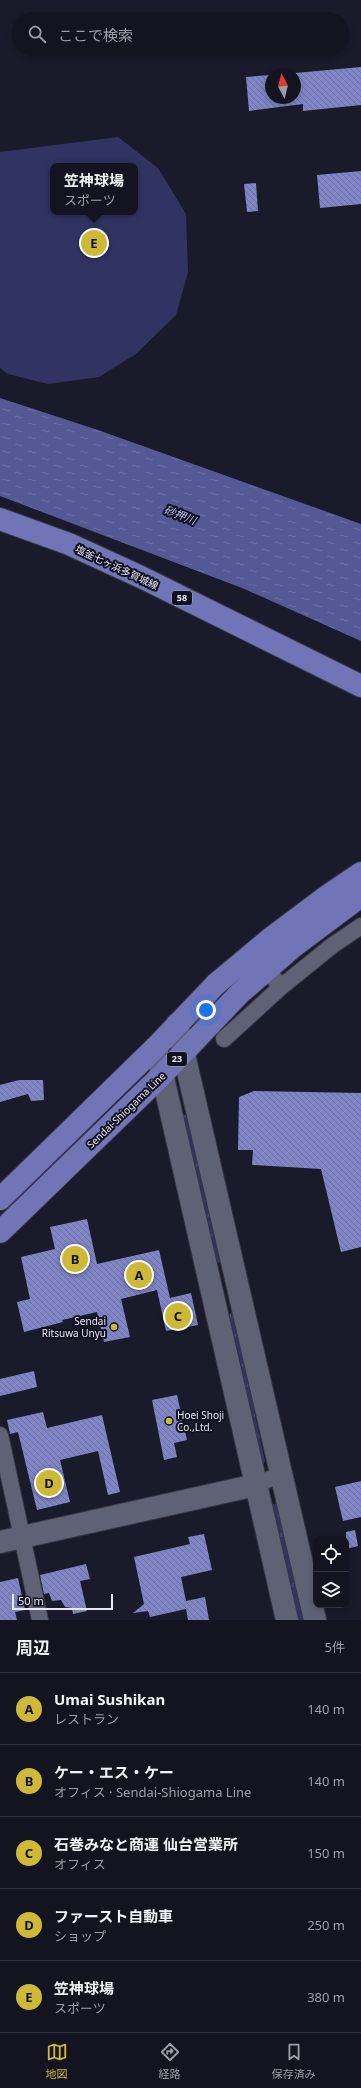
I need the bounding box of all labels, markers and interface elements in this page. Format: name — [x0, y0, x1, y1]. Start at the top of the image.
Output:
search box — [12, 12, 349, 56]
icon: search — [26, 23, 48, 45]
text: ここで検索 — [58, 25, 133, 45]
north arrow — [265, 68, 301, 104]
popup — [50, 163, 138, 215]
text: 笠神球場 — [64, 170, 124, 190]
text: スポーツ — [64, 191, 116, 209]
pin: E — [81, 228, 107, 258]
water label: 砂押川 — [162, 502, 199, 528]
street label: 塩釜七ヶ浜多賀城線 — [73, 542, 161, 592]
road number: 58 — [172, 591, 192, 605]
your location — [196, 1000, 216, 1020]
road number: 23 — [167, 1052, 187, 1066]
street label: Sendai-Shiogama Line — [84, 1069, 169, 1151]
pin: B — [62, 1244, 88, 1274]
pin: A — [126, 1260, 152, 1290]
pin: C — [165, 1301, 191, 1331]
place label: Sendai Ritsuwa Unyu — [42, 1314, 106, 1340]
marker: Sendai Ritsuwa Unyu — [109, 1322, 119, 1332]
place label: Hoei Shoji Co.,Ltd. — [177, 1408, 224, 1434]
marker: Hoei Shoji Co.,Ltd. — [164, 1416, 174, 1426]
pin: D — [36, 1468, 62, 1498]
map controls — [313, 1536, 349, 1608]
button: locate — [313, 1536, 349, 1572]
button: layers — [313, 1572, 349, 1608]
scale bar — [12, 1592, 113, 1611]
text: 50 m — [18, 1593, 44, 1608]
text: 周辺 — [16, 1636, 50, 1659]
text: 5件 — [325, 1638, 345, 1656]
text: Umai Sushikan — [54, 1689, 165, 1709]
text: A — [25, 1700, 34, 1718]
text: 140 m — [307, 1700, 345, 1718]
text: レストラン — [54, 1710, 119, 1728]
text: ケー・エス・ケー — [54, 1762, 174, 1782]
text: B — [25, 1772, 33, 1790]
text: 140 m — [307, 1772, 345, 1790]
text: オフィス · Sendai-Shiogama Line — [54, 1783, 251, 1801]
text: 石巻みなと商運 仙台営業所 — [54, 1834, 238, 1854]
text: C — [25, 1844, 33, 1862]
text: 150 m — [307, 1844, 345, 1862]
text: オフィス — [54, 1855, 106, 1873]
text: ファースト自動車 — [54, 1906, 173, 1926]
text: D — [24, 1916, 34, 1934]
text: 250 m — [307, 1916, 345, 1934]
text: ショップ — [54, 1927, 106, 1945]
text: 笠神球場 — [54, 1978, 114, 1998]
text: E — [25, 1988, 33, 2006]
text: 380 m — [307, 1988, 345, 2006]
text: スポーツ — [54, 1999, 106, 2017]
tab: 地図 — [46, 2041, 68, 2081]
tab: 経路 — [159, 2041, 181, 2081]
tab: 保存済み — [272, 2041, 316, 2081]

